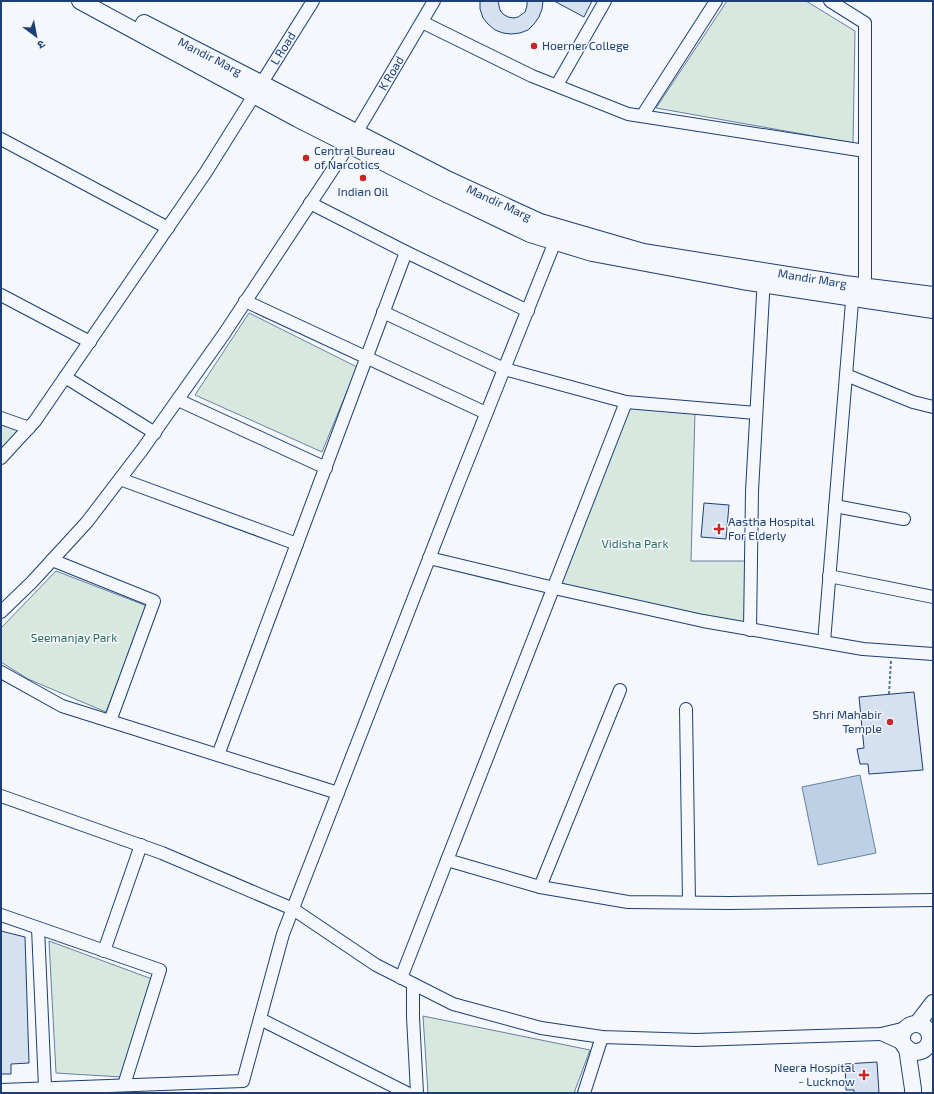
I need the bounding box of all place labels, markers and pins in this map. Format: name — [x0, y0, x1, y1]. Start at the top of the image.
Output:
place label: Hoerner College — [542, 38, 629, 52]
marker: Hoerner College — [529, 41, 539, 51]
place label: Central Bureau of Narcotics — [314, 143, 395, 171]
marker: Central Bureau of Narcotics — [301, 153, 311, 163]
marker: Indian Oil — [358, 173, 368, 183]
place label: Indian Oil — [338, 184, 389, 198]
place label: Aastha Hospital For Elderly — [728, 514, 815, 542]
marker: Aastha Hospital For Elderly — [713, 523, 725, 535]
place label: Shri Mahabir Temple — [813, 707, 882, 735]
marker: Shri Mahabir Temple — [885, 717, 895, 727]
place label: Neera Hospital - Lucknow — [774, 1060, 855, 1088]
marker: Neera Hospital - Lucknow — [858, 1069, 870, 1081]

